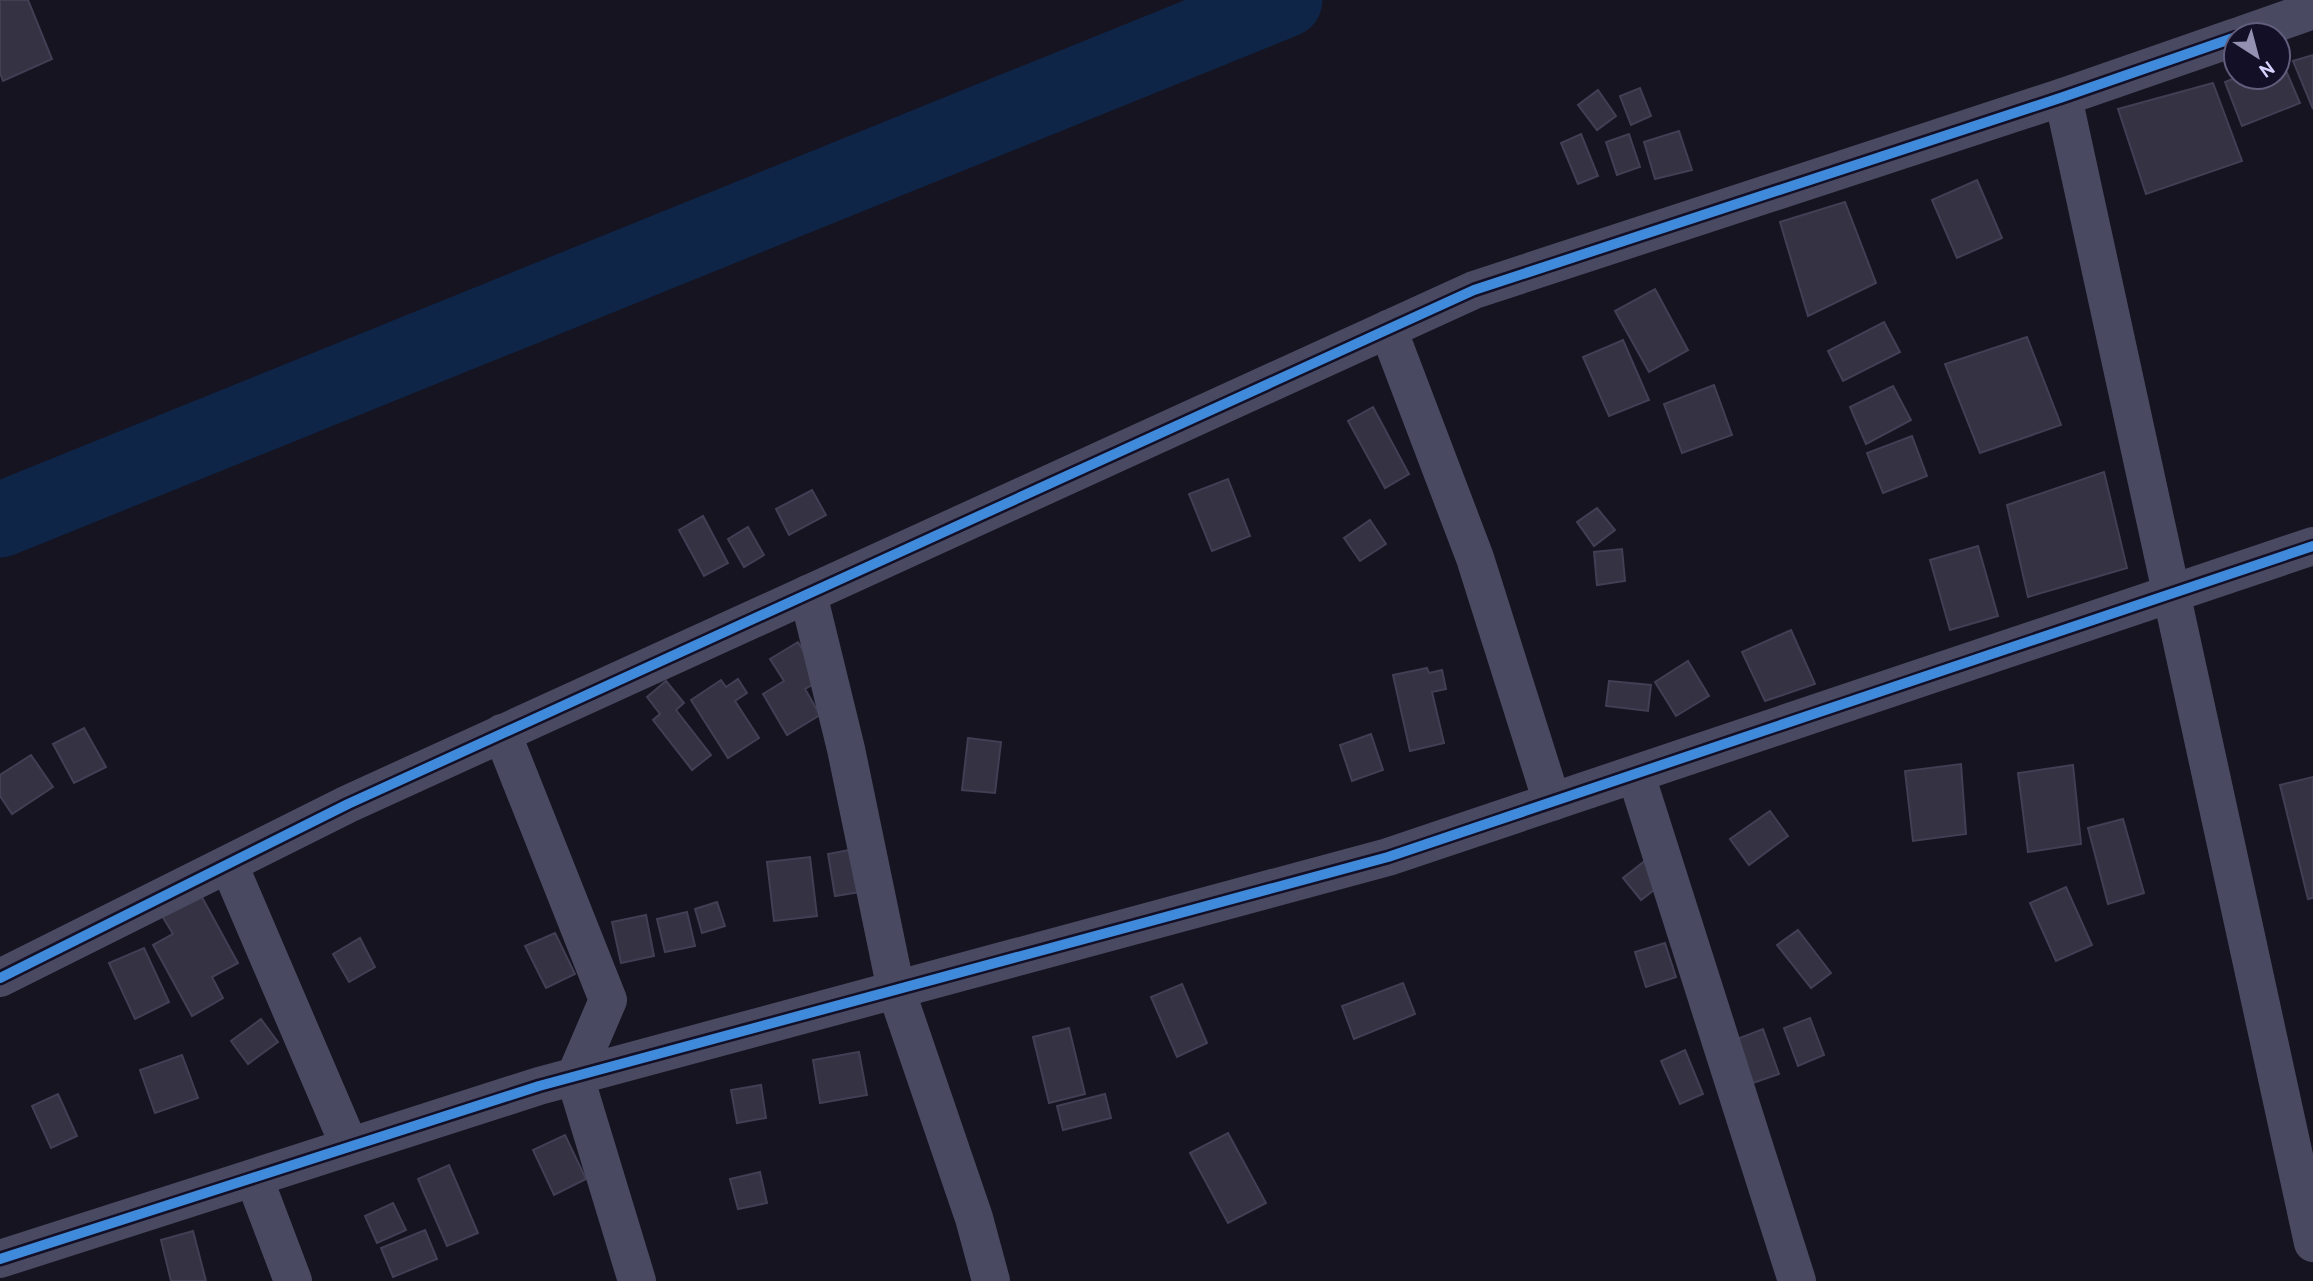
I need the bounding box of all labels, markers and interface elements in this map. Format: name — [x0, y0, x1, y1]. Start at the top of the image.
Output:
north arrow — [2222, 21, 2292, 91]
text: N — [2253, 54, 2278, 82]

